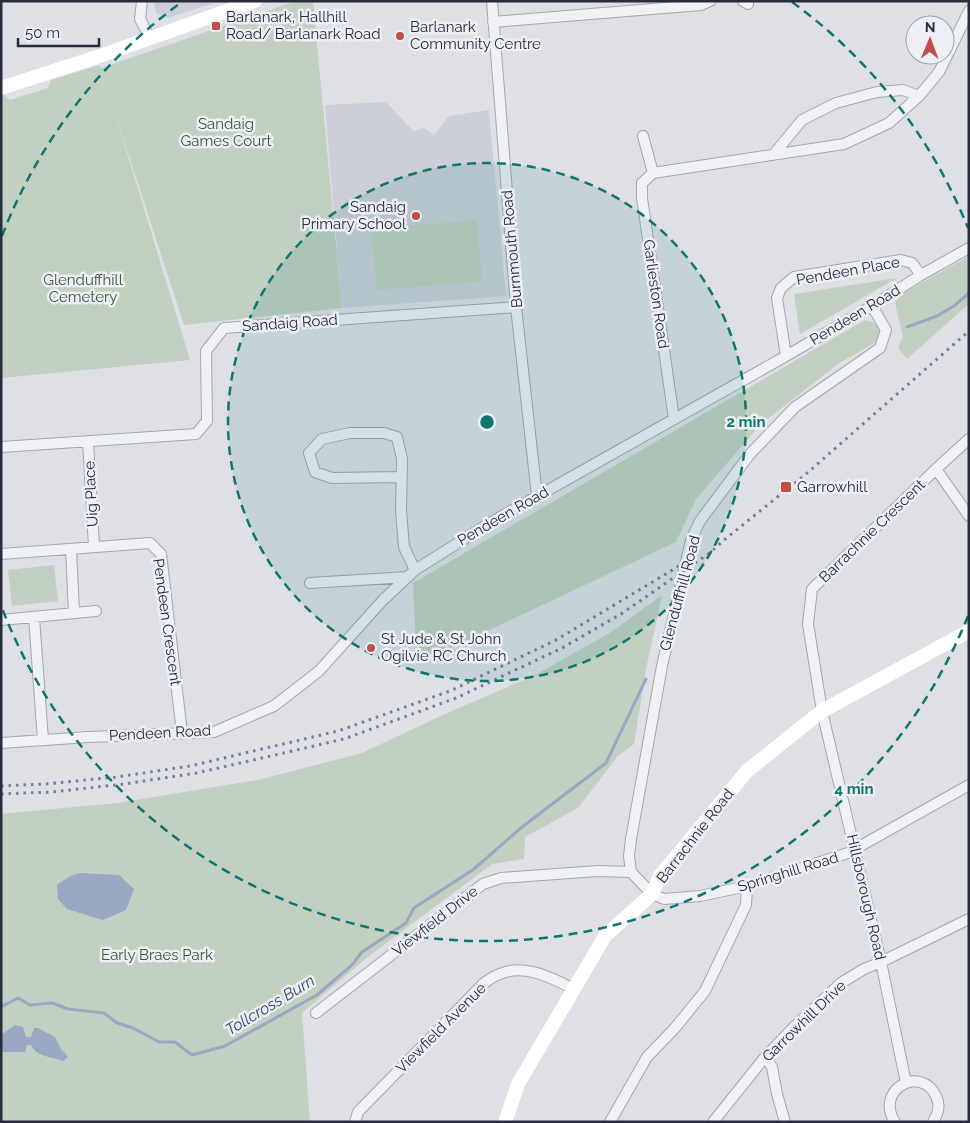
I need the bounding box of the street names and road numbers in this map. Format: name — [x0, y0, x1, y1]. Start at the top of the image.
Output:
street label: Burnmouth Road — [498, 189, 526, 309]
street label: Garlieston Road — [639, 238, 673, 350]
street label: Pendeen Place — [795, 253, 901, 289]
street label: Pendeen Road — [807, 281, 903, 349]
street label: Sandaig Road — [242, 311, 338, 335]
street label: Uig Place — [80, 460, 102, 528]
street label: Barrachnie Crescent — [815, 476, 929, 586]
street label: Pendeen Road — [454, 483, 552, 549]
street label: Glenduffhill Road — [656, 533, 704, 653]
street label: Pendeen Crescent — [149, 557, 185, 687]
street label: Pendeen Road — [108, 721, 212, 745]
street label: Barrachnie Road — [653, 785, 737, 887]
street label: Hillsborough Road — [843, 832, 889, 962]
street label: Springhill Road — [735, 848, 841, 896]
street label: Viewfield Drive — [389, 882, 482, 960]
street label: Garrowhill Drive — [758, 976, 850, 1065]
street label: Viewfield Avenue — [392, 979, 490, 1077]

